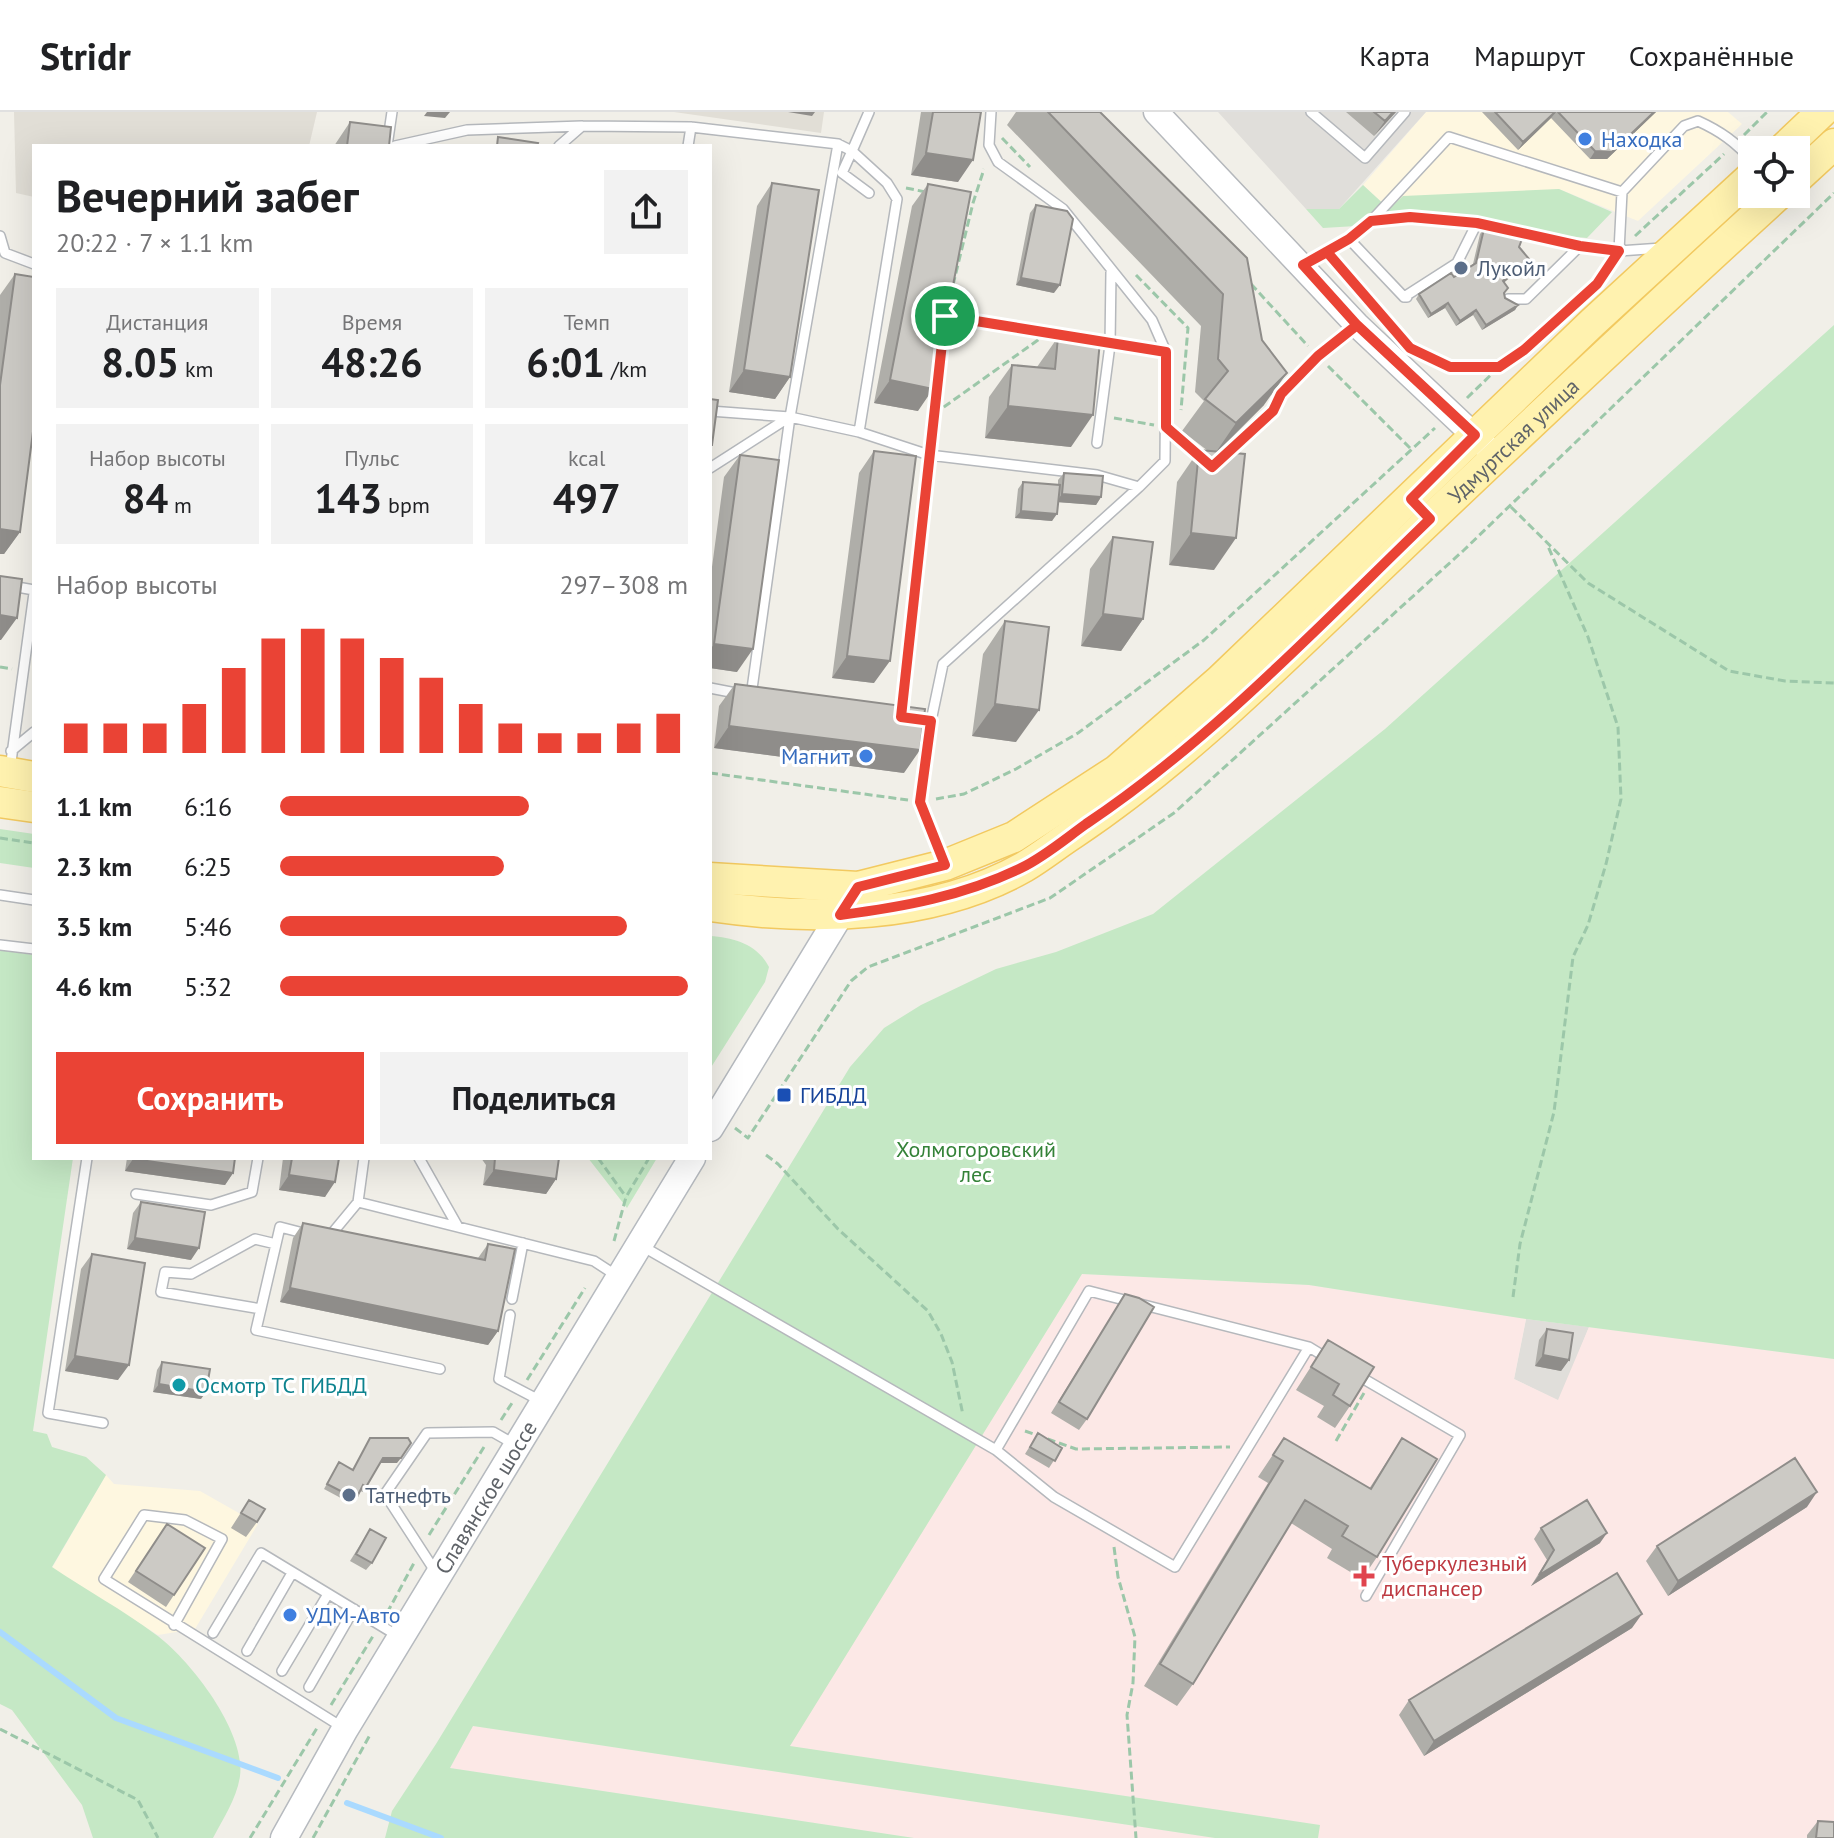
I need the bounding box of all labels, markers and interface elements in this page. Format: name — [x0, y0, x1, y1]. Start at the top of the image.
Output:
text: Stridr — [40, 31, 131, 80]
text: Карта — [1359, 37, 1430, 74]
text: Маршрут — [1474, 37, 1585, 74]
text: Сохранённые — [1629, 37, 1794, 74]
place label: Находка — [1601, 125, 1683, 153]
marker: Находка — [1576, 130, 1594, 148]
map controls — [1738, 136, 1810, 208]
button: locate — [1738, 136, 1810, 208]
text: Вечерний забег — [56, 167, 359, 224]
button: share — [604, 170, 688, 254]
text: 20:22 · 7 × 1.1 km — [56, 226, 253, 259]
place label: Лукойл — [1476, 254, 1546, 282]
marker: Лукойл — [1452, 259, 1470, 277]
pin — [911, 282, 979, 350]
icon: arrive — [923, 294, 967, 338]
text: Дистанция — [106, 308, 209, 336]
text: Время — [342, 308, 402, 336]
text: Темп — [563, 308, 610, 336]
text: 8.05 — [101, 336, 179, 388]
text: 48:26 — [321, 336, 423, 388]
text: 6:01 — [526, 336, 605, 388]
text: km — [179, 355, 213, 383]
text: /km — [605, 355, 647, 383]
street label: Удмуртская улица — [1442, 372, 1585, 509]
text: Набор высоты — [89, 444, 226, 472]
text: Пульс — [344, 444, 400, 472]
text: kcal — [568, 444, 605, 472]
text: 84 — [123, 472, 168, 524]
text: 143 — [314, 472, 382, 524]
text: 497 — [553, 472, 621, 524]
text: m — [168, 491, 192, 519]
text: bpm — [382, 491, 430, 519]
text: Набор высоты — [56, 568, 218, 601]
text: 297–308 m — [559, 568, 688, 601]
place label: Магнит — [781, 742, 850, 770]
marker: Магнит — [857, 747, 875, 765]
text: 1.1 km — [56, 790, 132, 823]
text: 6:16 — [184, 790, 232, 823]
text: 2.3 km — [56, 850, 132, 883]
text: 6:25 — [184, 850, 232, 883]
text: 3.5 km — [56, 910, 132, 943]
text: 5:46 — [184, 910, 232, 943]
text: 4.6 km — [56, 970, 132, 1003]
text: 5:32 — [184, 970, 232, 1003]
button: Сохранить — [56, 1052, 364, 1144]
button: Поделиться — [380, 1052, 688, 1144]
place label: ГИБДД — [800, 1081, 867, 1109]
marker: ГИБДД — [775, 1086, 793, 1104]
park label: Холмогоровский лес — [896, 1135, 1056, 1188]
place label: Осмотр ТС ГИБДД — [195, 1371, 367, 1399]
marker: Осмотр ТС ГИБДД — [170, 1376, 188, 1394]
street label: Славянское шоссе — [429, 1416, 543, 1579]
place label: Татнефть — [365, 1481, 451, 1509]
marker: Татнефть — [340, 1486, 358, 1504]
place label: Туберкулезный диспансер — [1382, 1549, 1527, 1602]
marker: Туберкулезный диспансер — [1353, 1565, 1375, 1587]
place label: УДМ-Авто — [306, 1601, 400, 1629]
marker: УДМ-Авто — [281, 1606, 299, 1624]

